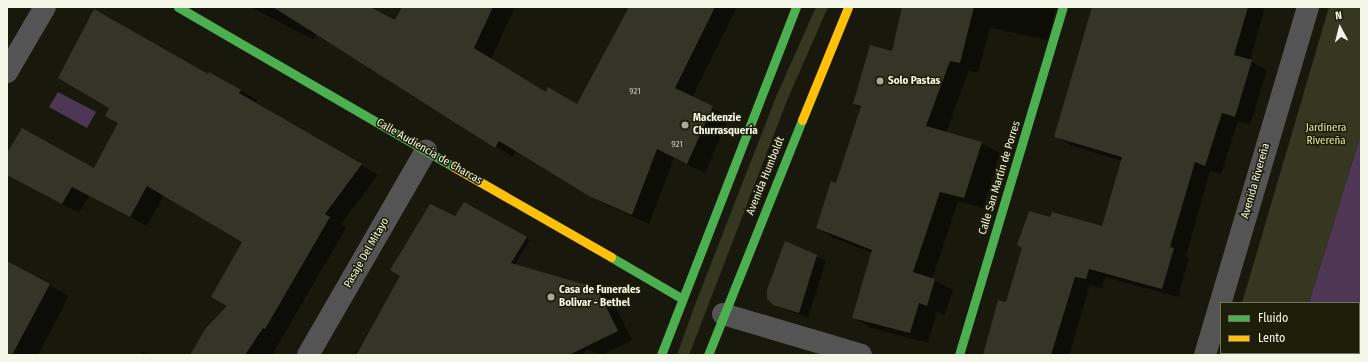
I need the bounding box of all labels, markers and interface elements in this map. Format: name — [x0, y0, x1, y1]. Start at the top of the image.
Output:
north arrow — [1320, 8, 1360, 48]
text: N — [1334, 9, 1343, 22]
place label: Solo Pastas — [888, 74, 940, 88]
marker: Solo Pastas — [875, 76, 885, 86]
house number: 921 — [629, 86, 641, 96]
place label: Mackenzie Churrasquería — [693, 112, 758, 138]
street label: Calle Audiencia de Charcas — [374, 116, 484, 188]
marker: Mackenzie Churrasquería — [680, 120, 690, 130]
street label: Calle San Martín de Porres — [976, 120, 1024, 236]
park label: Jardinera Rivereña — [1306, 122, 1346, 148]
street label: Avenida Humboldt — [744, 135, 788, 217]
house number: 921 — [671, 139, 683, 149]
street label: Avenida Rivereña — [1239, 142, 1273, 220]
street label: Pasaje Del Mitayo — [342, 216, 392, 290]
place label: Casa de Funerales Bolivar - Bethel — [559, 284, 640, 310]
marker: Casa de Funerales Bolivar - Bethel — [546, 292, 556, 302]
legend — [1220, 302, 1360, 354]
text: Fluido — [1258, 311, 1288, 325]
text: Lento — [1258, 331, 1285, 345]

